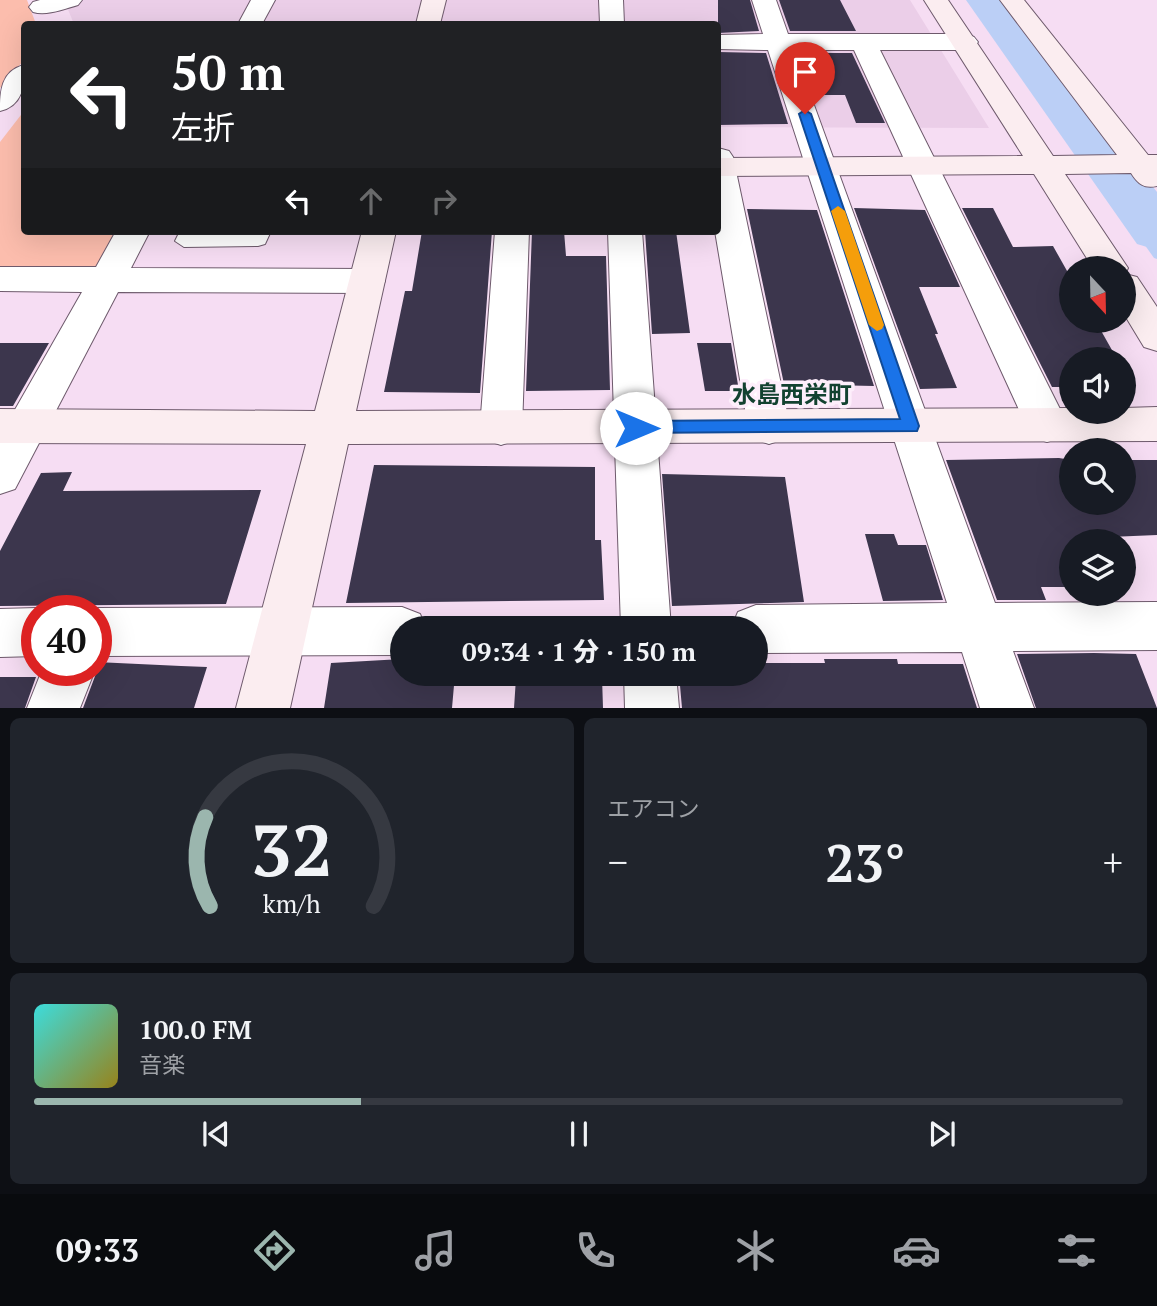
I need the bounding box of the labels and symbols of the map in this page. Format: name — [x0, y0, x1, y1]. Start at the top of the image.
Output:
pin — [775, 42, 835, 114]
north arrow — [1059, 256, 1136, 332]
district label: 水島西栄町 — [732, 378, 852, 410]
position arrow — [599, 391, 673, 465]
speed limit sign: 40 — [21, 595, 112, 686]

